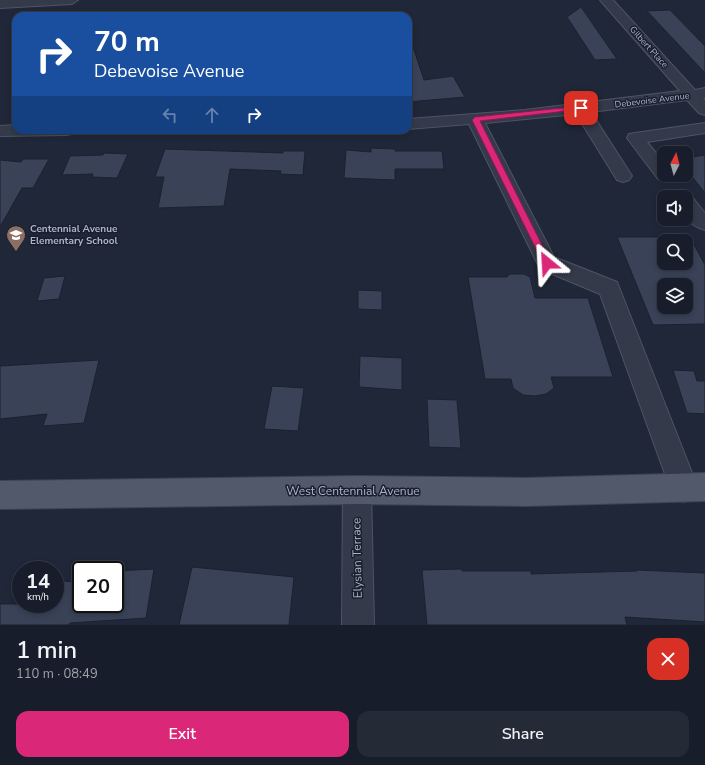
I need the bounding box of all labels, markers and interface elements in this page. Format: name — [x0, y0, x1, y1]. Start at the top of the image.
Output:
text: 70 m — [94, 23, 160, 61]
street label: Gilbert Place — [627, 24, 671, 71]
icon: right — [28, 28, 80, 80]
text: Debevoise Avenue — [94, 59, 244, 83]
street label: Debevoise Avenue — [614, 89, 690, 111]
pin — [564, 91, 598, 125]
icon: arrive — [570, 97, 592, 119]
icon: left — [159, 104, 181, 126]
icon: ahead — [201, 104, 223, 126]
icon: right — [243, 104, 265, 126]
north arrow — [657, 146, 693, 182]
map controls — [657, 146, 693, 314]
button: sound — [657, 190, 693, 226]
place label: Centennial Avenue Elementary School — [30, 222, 118, 248]
school or university icon: Centennial Avenue Elementary School — [5, 224, 27, 252]
button: search — [657, 234, 693, 270]
position arrow — [526, 242, 568, 284]
button: layers — [657, 278, 693, 314]
street label: West Centennial Avenue — [286, 483, 420, 499]
street label: Elysian Terrace — [348, 518, 366, 598]
speed limit sign: 20 — [72, 561, 124, 613]
text: 14 — [26, 568, 50, 595]
text: km/h — [27, 590, 49, 604]
text: 1 min — [16, 634, 77, 666]
button: close — [647, 638, 689, 680]
text: 110 m · 08:49 — [16, 665, 98, 683]
button: Exit — [16, 711, 349, 757]
button: Share — [357, 711, 689, 757]

